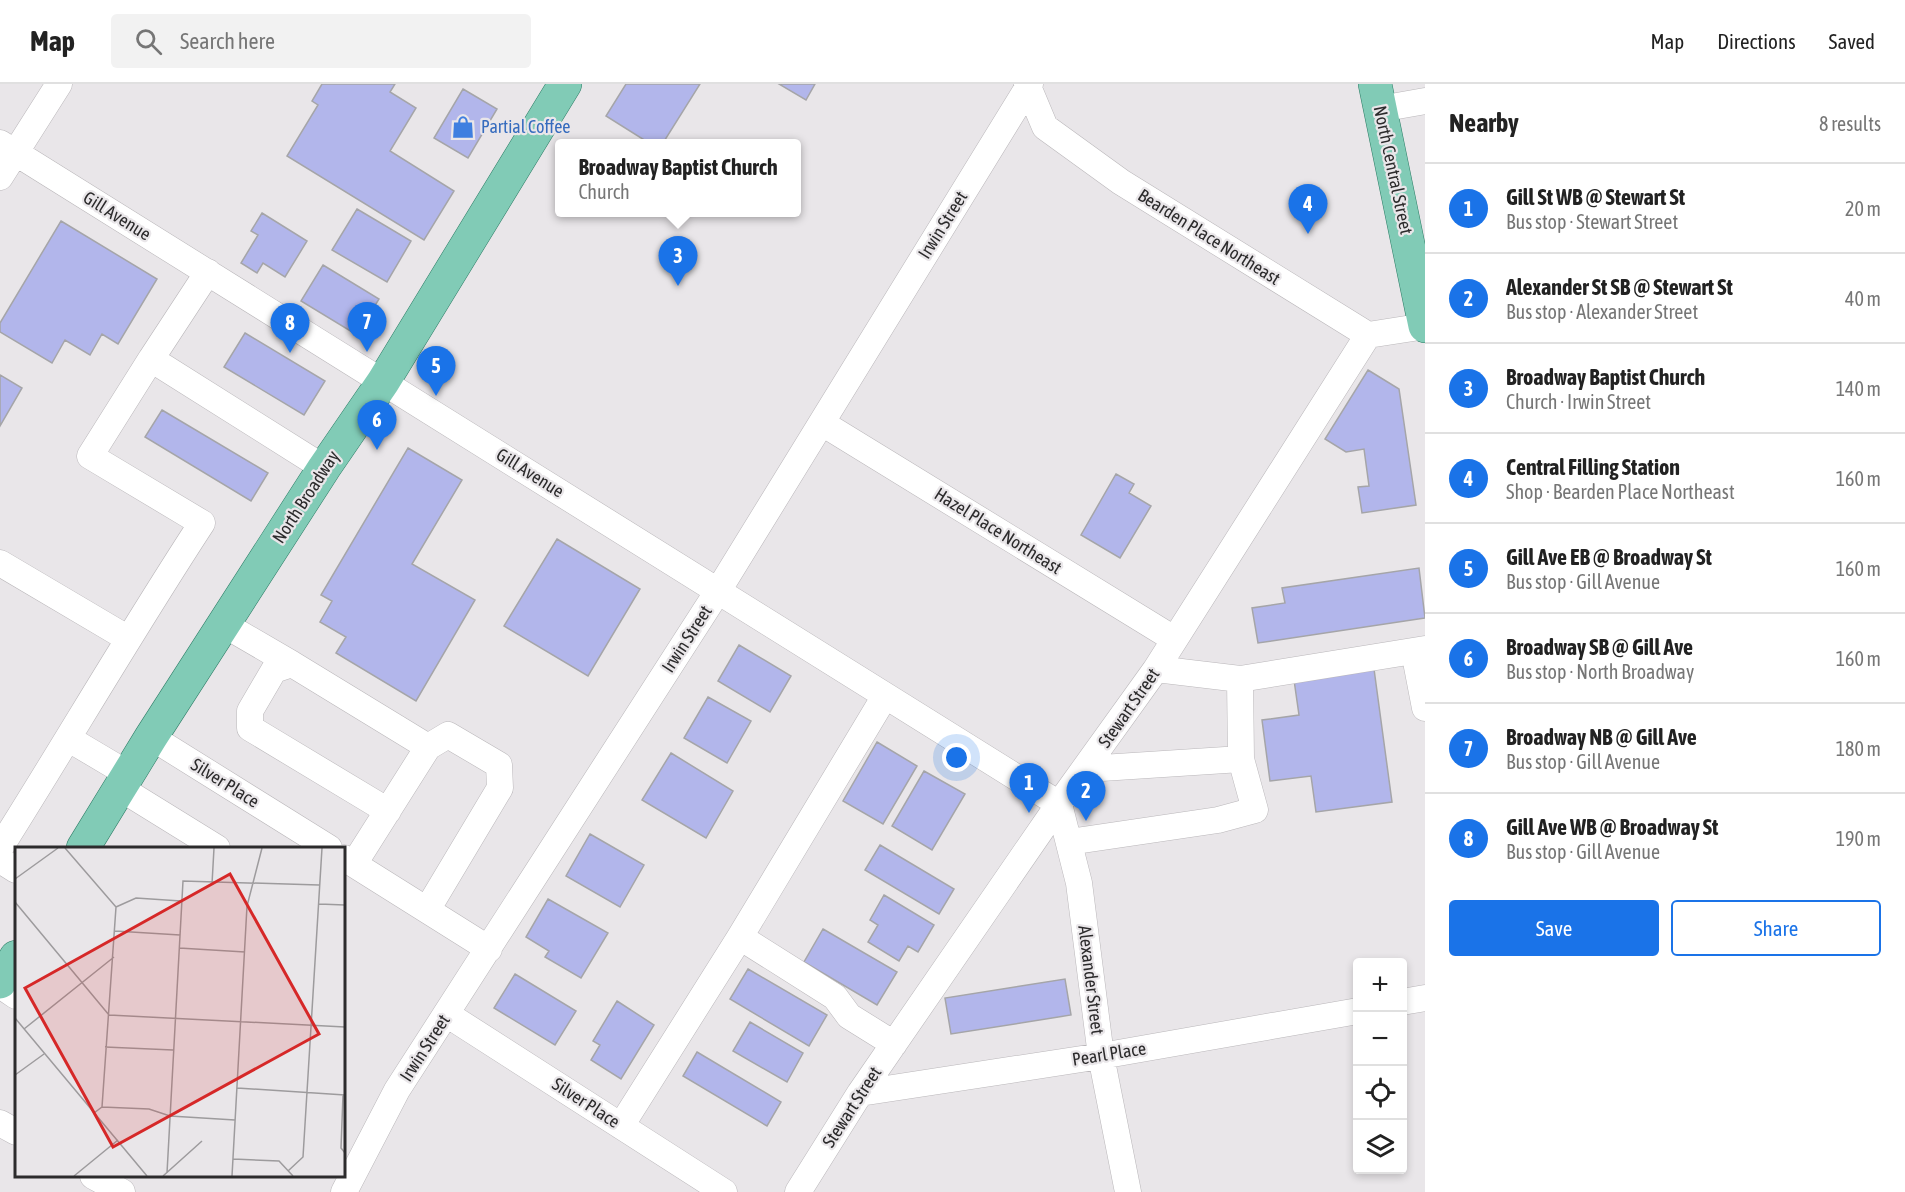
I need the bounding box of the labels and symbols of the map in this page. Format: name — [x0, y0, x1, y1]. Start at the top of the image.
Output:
street label: North Central Street — [1370, 104, 1417, 236]
shop icon: Partial Coffee — [450, 114, 476, 140]
place label: Partial Coffee — [481, 116, 570, 137]
street label: Bearden Place Northeast — [1134, 184, 1284, 289]
pin: 4 — [1288, 184, 1328, 234]
street label: Gill Avenue — [80, 187, 155, 244]
street label: Irwin Street — [914, 187, 971, 262]
pin: 3 — [658, 236, 698, 286]
pin: 7 — [348, 302, 386, 352]
pin: 8 — [270, 304, 310, 353]
pin: 5 — [416, 346, 456, 396]
pin: 6 — [358, 400, 397, 450]
street label: Gill Avenue — [493, 444, 568, 501]
street label: North Broadway — [268, 446, 343, 547]
street label: Hazel Place Northeast — [931, 483, 1066, 578]
street label: Irwin Street — [657, 601, 716, 676]
street label: Stewart Street — [1094, 664, 1164, 751]
your location — [942, 743, 971, 772]
street label: Silver Place — [187, 753, 263, 812]
pin: 1 — [1010, 764, 1048, 813]
pin: 2 — [1066, 772, 1106, 821]
inset map — [15, 847, 345, 1177]
street label: Alexander Street — [1074, 924, 1109, 1036]
street label: Irwin Street — [395, 1010, 454, 1085]
street label: Pearl Place — [1070, 1037, 1147, 1070]
street label: Stewart Street — [818, 1063, 885, 1151]
street label: Silver Place — [549, 1073, 624, 1132]

